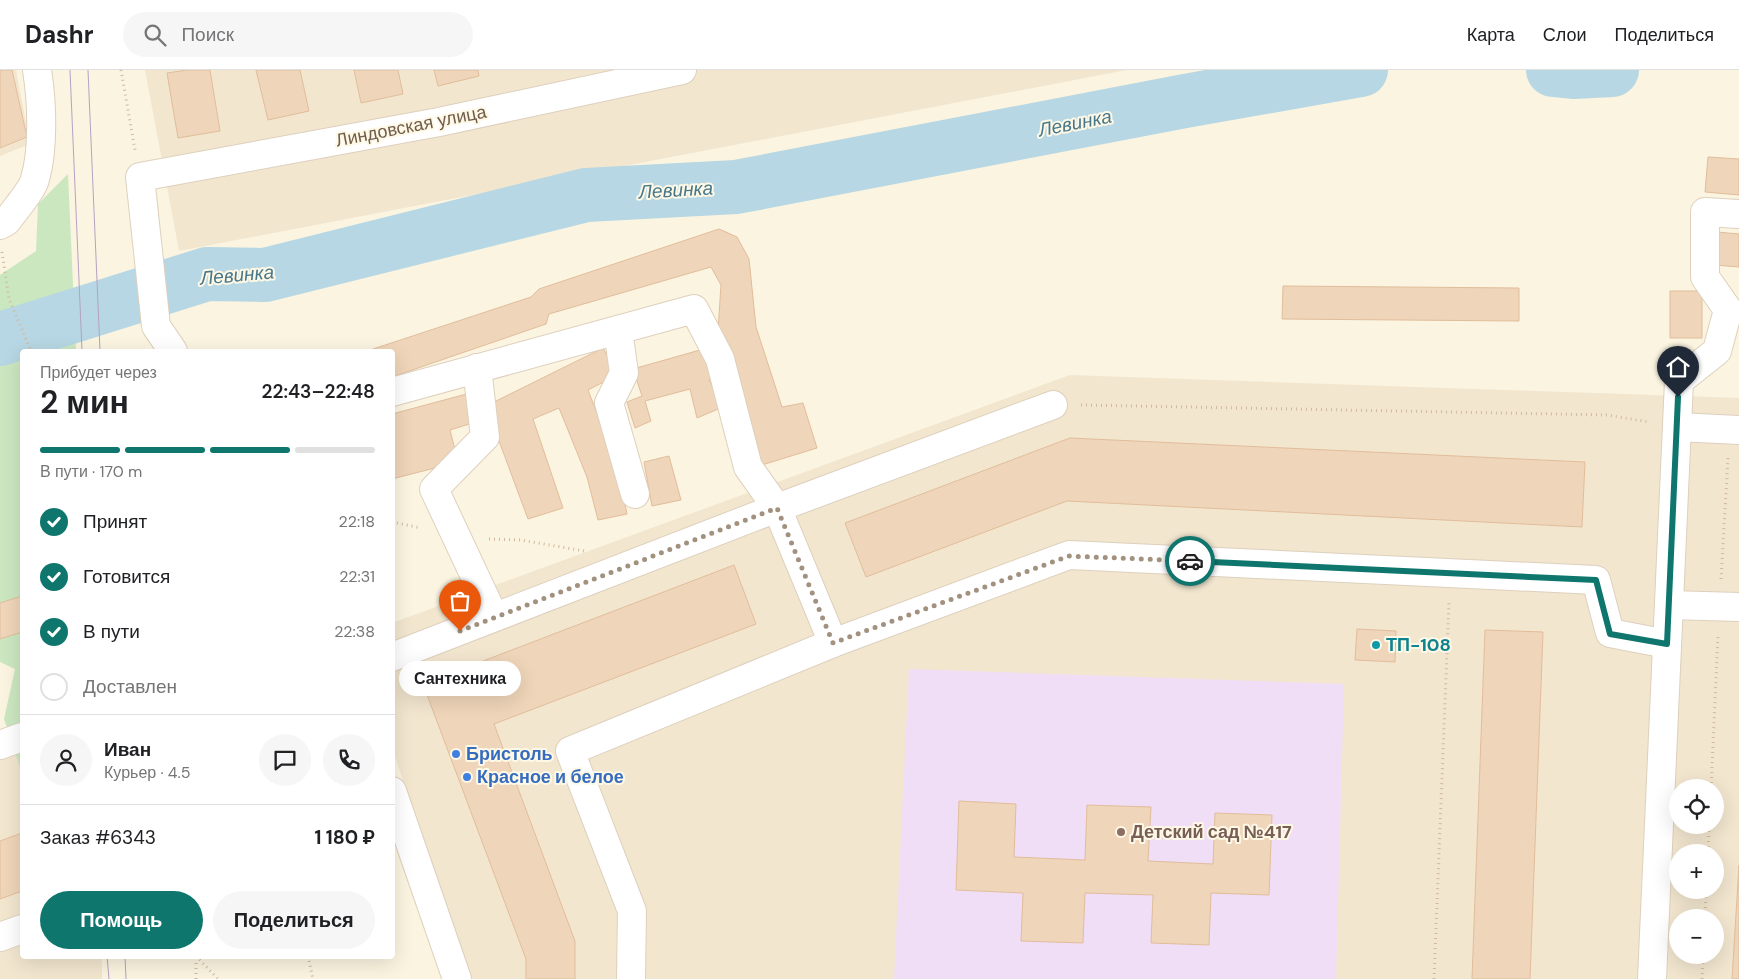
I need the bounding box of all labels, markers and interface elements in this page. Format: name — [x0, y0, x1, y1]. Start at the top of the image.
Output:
search box — [123, 12, 473, 57]
text: Dashr — [25, 19, 93, 50]
icon: search — [141, 21, 169, 49]
text: Поиск — [181, 22, 234, 47]
text: Карта — [1467, 23, 1515, 47]
text: Слои — [1543, 23, 1587, 47]
text: Поделиться — [1615, 23, 1714, 47]
street label: Линдовская улица — [334, 99, 489, 152]
water label: Левинка — [1034, 104, 1114, 143]
water label: Левинка — [636, 176, 714, 205]
water label: Левинка — [197, 259, 275, 291]
pin — [1657, 346, 1699, 397]
icon: home — [1664, 353, 1692, 381]
text: Прибудет через — [40, 362, 157, 383]
text: 22:43–22:48 — [261, 379, 375, 404]
text: 2 мин — [40, 381, 129, 423]
text: В пути · 170 m — [40, 461, 142, 482]
icon: check — [40, 508, 68, 536]
text: Принят — [83, 509, 147, 534]
text: 22:18 — [339, 511, 375, 532]
courier — [1165, 536, 1215, 586]
icon: car — [1176, 547, 1204, 575]
icon: check — [40, 563, 68, 591]
text: Готовится — [83, 564, 170, 589]
text: 22:31 — [339, 566, 375, 587]
pin — [439, 580, 481, 631]
icon: bag — [446, 587, 474, 615]
icon: check — [40, 618, 68, 646]
text: В пути — [83, 619, 140, 644]
text: 22:38 — [334, 621, 375, 642]
place label: ТП-108 — [1386, 633, 1451, 657]
marker: ТП-108 — [1370, 639, 1382, 651]
callout: Сантехника — [399, 661, 521, 696]
text: Сантехника — [414, 668, 506, 689]
text: Доставлен — [83, 674, 177, 699]
button: person — [40, 734, 92, 786]
button: chat — [259, 734, 311, 786]
button: phone — [323, 734, 375, 786]
text: Иван — [104, 737, 151, 762]
place label: Бристоль — [466, 742, 553, 766]
marker: Бристоль — [450, 748, 462, 760]
text: Курьер · 4.5 — [104, 762, 191, 783]
place label: Красное и белое — [477, 765, 624, 789]
marker: Красное и белое — [461, 771, 473, 783]
map controls — [1669, 779, 1724, 964]
button: locate — [1669, 779, 1724, 834]
place label: Детский сад №417 — [1131, 820, 1292, 844]
text: Заказ #6343 — [40, 825, 156, 850]
text: 1 180 ₽ — [314, 825, 375, 850]
marker: Детский сад №417 — [1115, 826, 1127, 838]
button: + — [1669, 844, 1724, 899]
button: Помощь — [40, 891, 203, 949]
button: Поделиться — [213, 891, 375, 949]
button: − — [1669, 909, 1724, 964]

